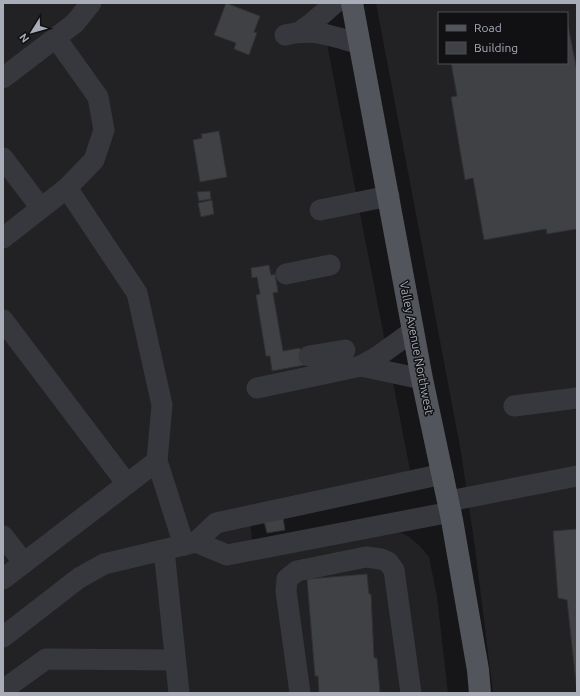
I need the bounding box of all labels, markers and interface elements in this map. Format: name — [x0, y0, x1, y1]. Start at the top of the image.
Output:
north arrow — [12, 12, 52, 52]
legend — [438, 12, 568, 64]
text: Road — [474, 21, 502, 34]
text: N — [17, 31, 31, 45]
text: Building — [474, 41, 518, 54]
street label: Valley Avenue Northwest — [398, 280, 436, 416]

